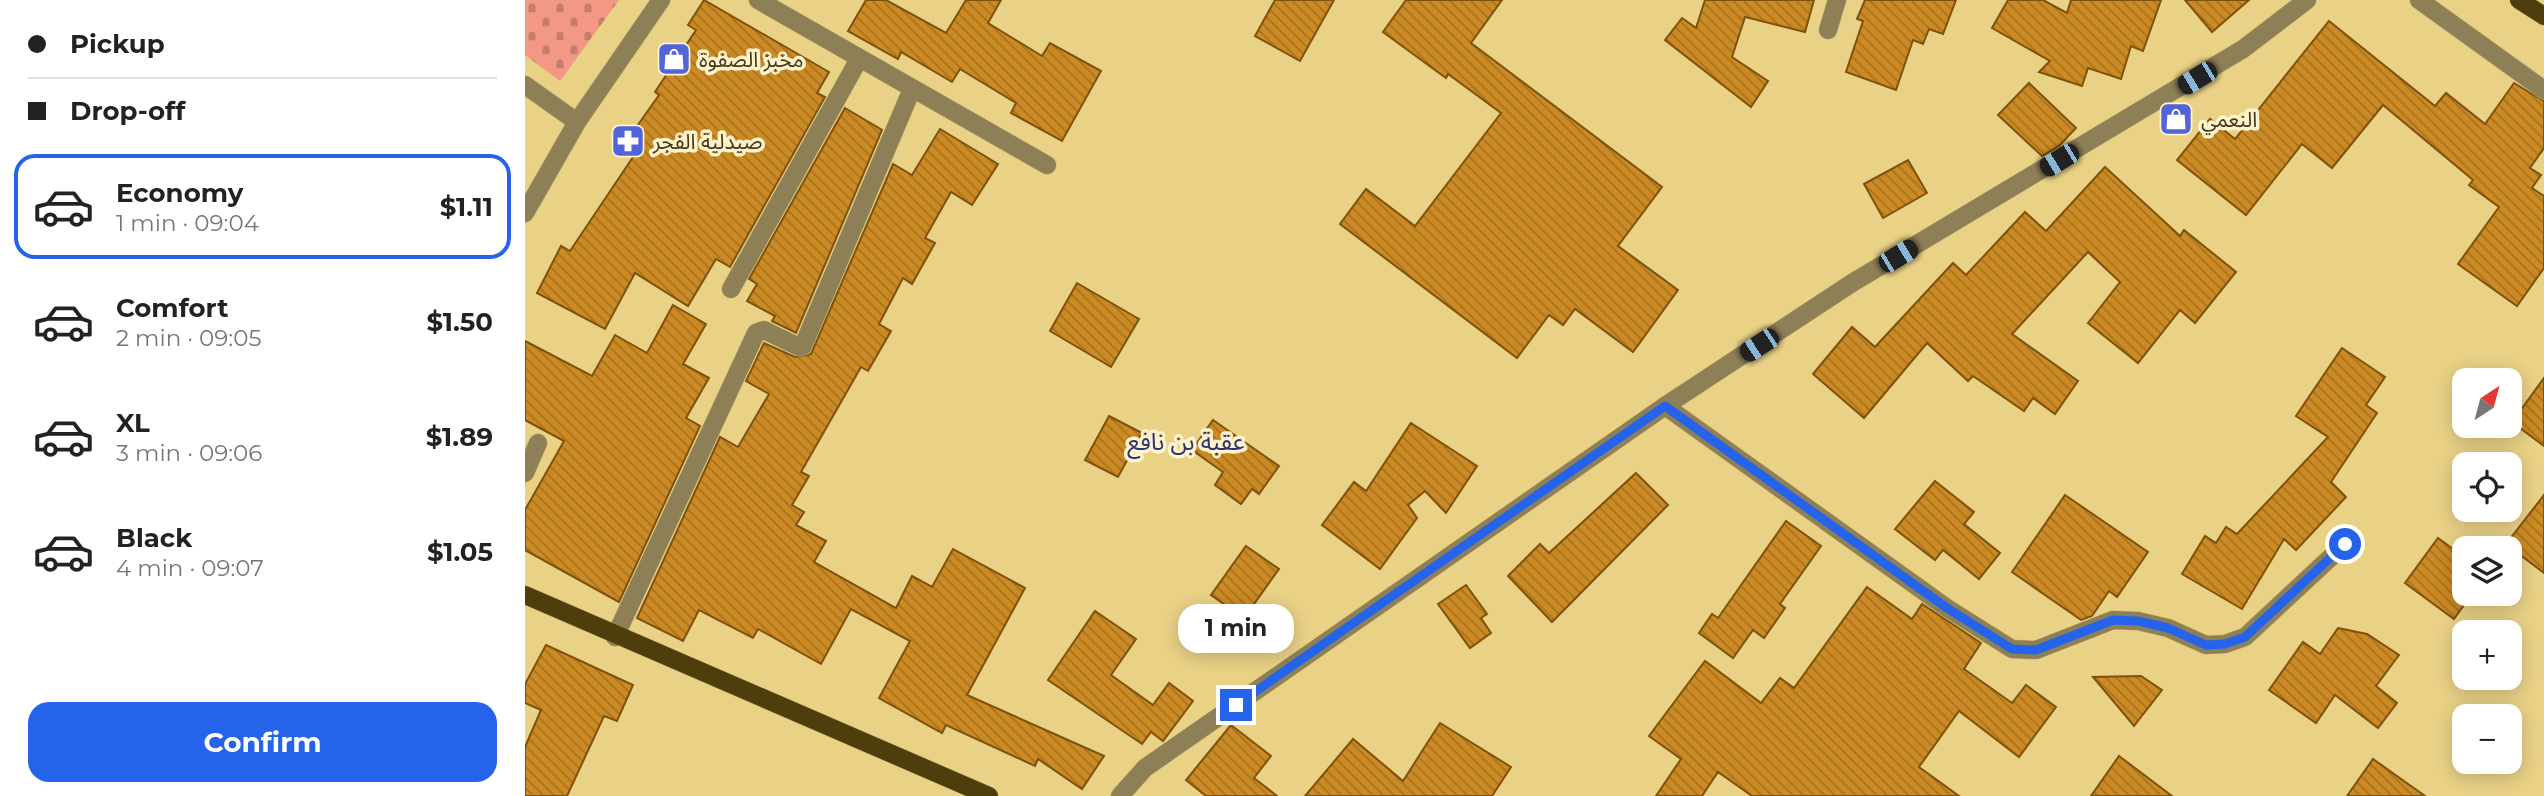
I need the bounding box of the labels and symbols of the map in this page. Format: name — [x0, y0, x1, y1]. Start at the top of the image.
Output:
shop icon: مخبز الصفوة — [655, 40, 693, 78]
place label: مخبز الصفوة — [699, 47, 804, 72]
car — [2174, 58, 2221, 98]
shop icon: النعمي — [2157, 100, 2195, 138]
place label: النعمي — [2201, 107, 2257, 135]
pharmacy icon: صيدلية الفجر — [609, 122, 647, 160]
place label: صيدلية الفجر — [652, 129, 763, 154]
car — [2036, 140, 2083, 180]
car — [1875, 236, 1922, 276]
car — [1736, 325, 1783, 365]
north arrow — [2452, 368, 2522, 438]
district label: عقبة بن نافع — [1127, 427, 1245, 459]
route start — [2329, 528, 2361, 560]
callout: 1 min — [1178, 604, 1294, 652]
route end — [1220, 689, 1252, 721]

